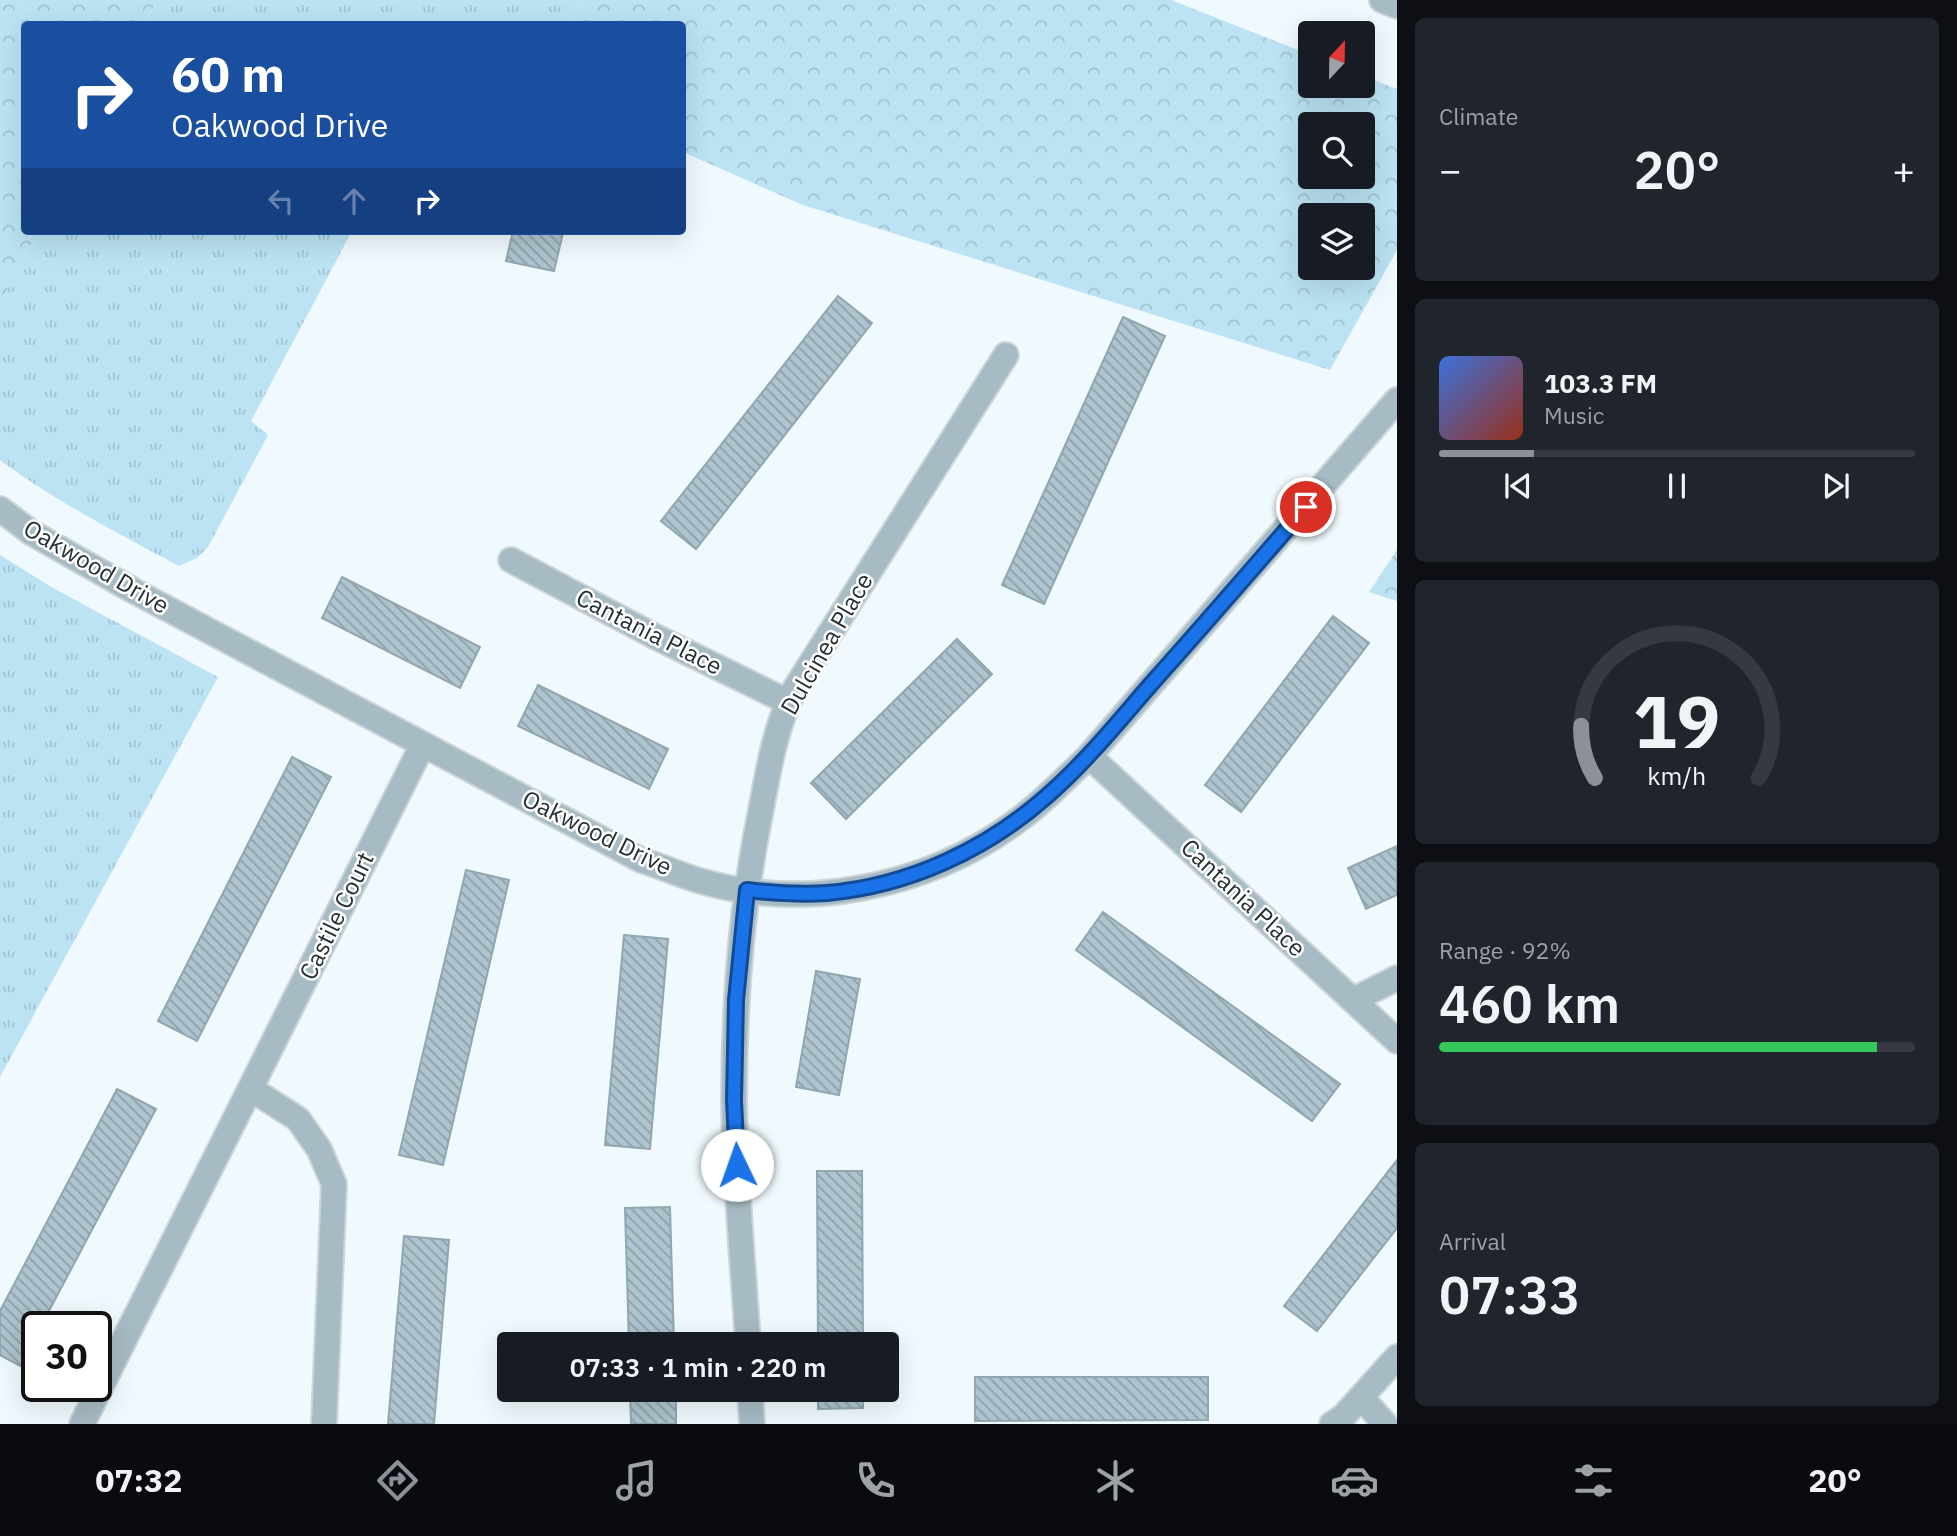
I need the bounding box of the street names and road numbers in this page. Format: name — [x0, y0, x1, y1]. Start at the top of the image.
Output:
street label: Oakwood Drive — [18, 512, 175, 621]
street label: Dulcinea Place — [773, 567, 880, 720]
street label: Cantania Place — [571, 581, 728, 682]
street label: Oakwood Drive — [517, 782, 678, 882]
street label: Cantania Place — [1174, 831, 1313, 963]
street label: Castile Court — [291, 846, 381, 985]

